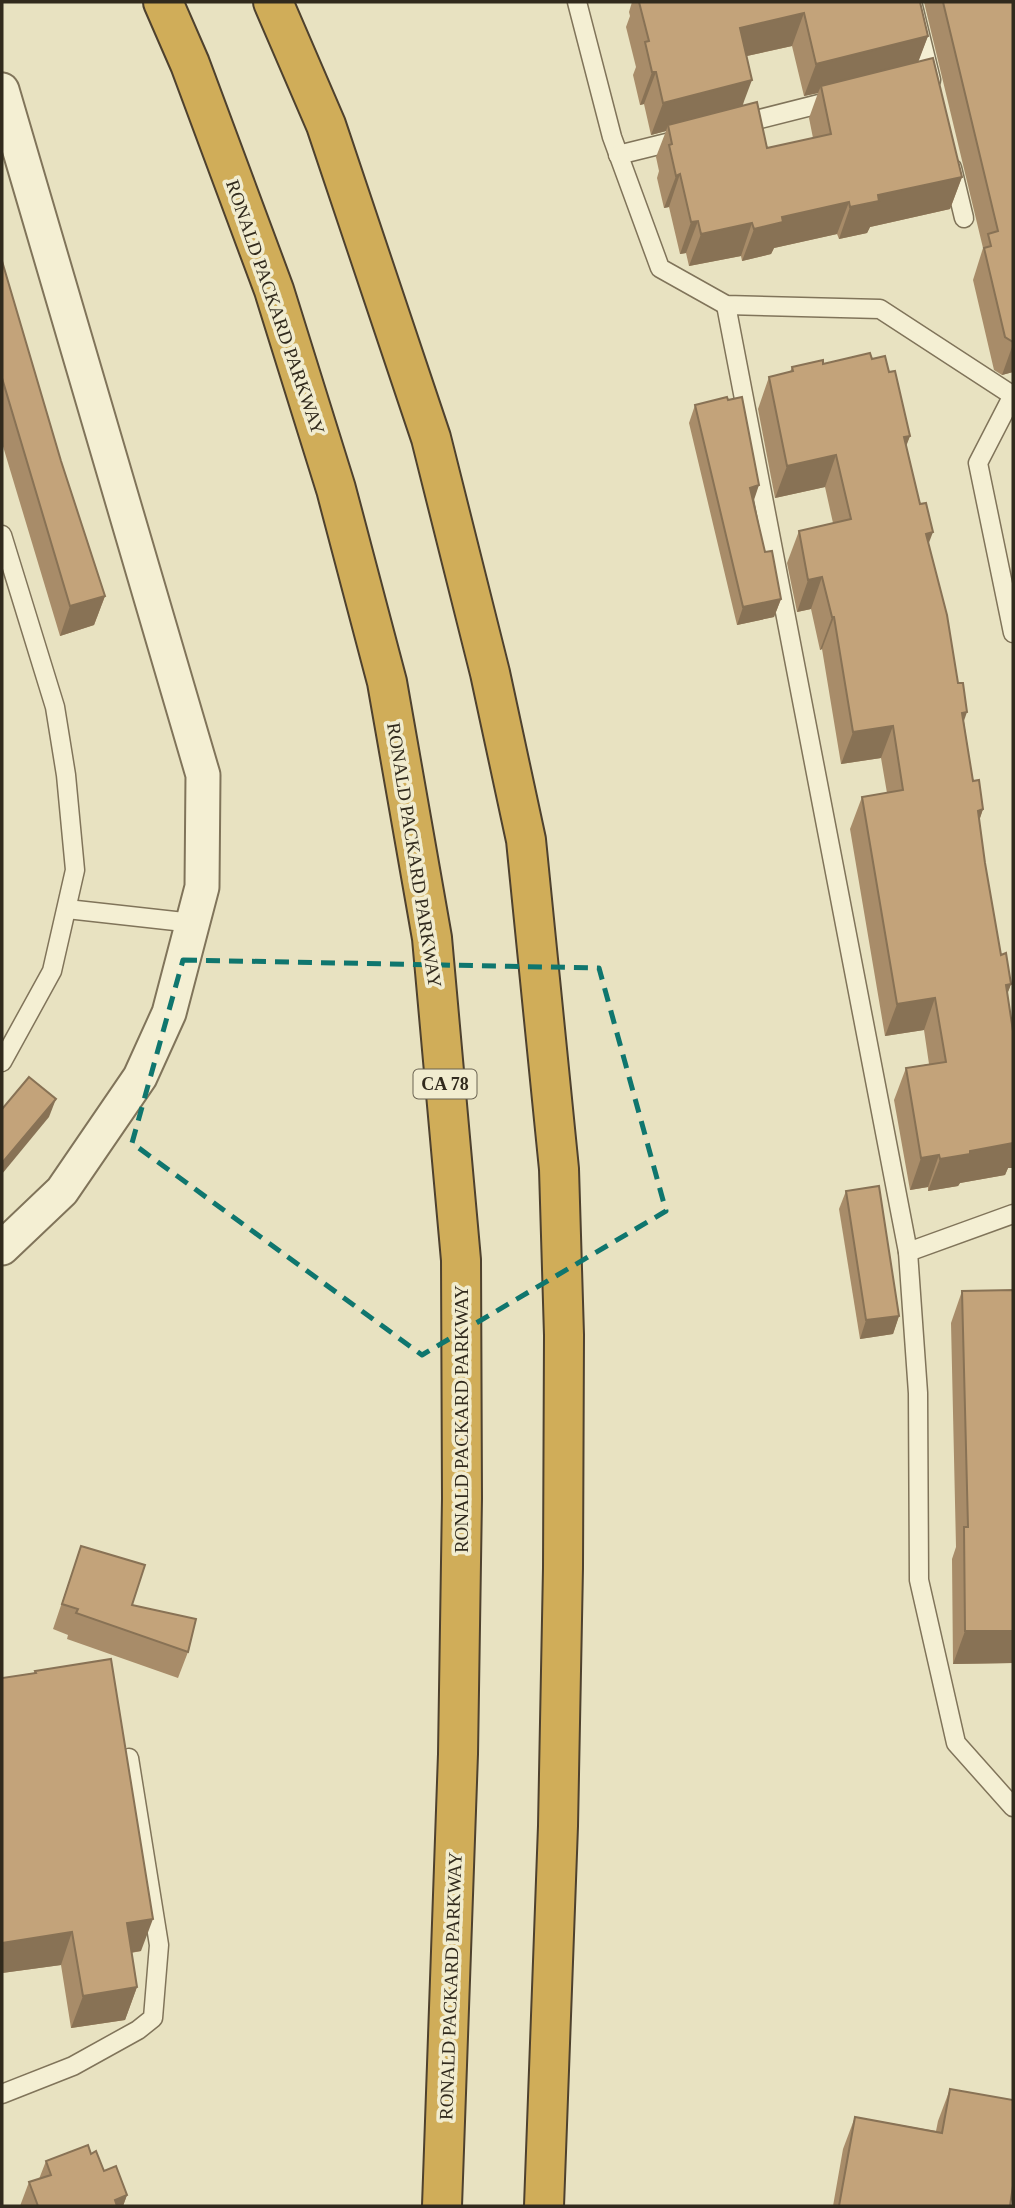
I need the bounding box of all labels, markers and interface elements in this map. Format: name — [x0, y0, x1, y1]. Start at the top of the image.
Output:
street label: RONALD PACKARD PARKWAY — [222, 177, 329, 438]
street label: RONALD PACKARD PARKWAY — [383, 721, 446, 989]
road number: CA 78 — [414, 1070, 476, 1098]
street label: RONALD PACKARD PARKWAY — [451, 1285, 472, 1553]
street label: RONALD PACKARD PARKWAY — [435, 1851, 466, 2120]

